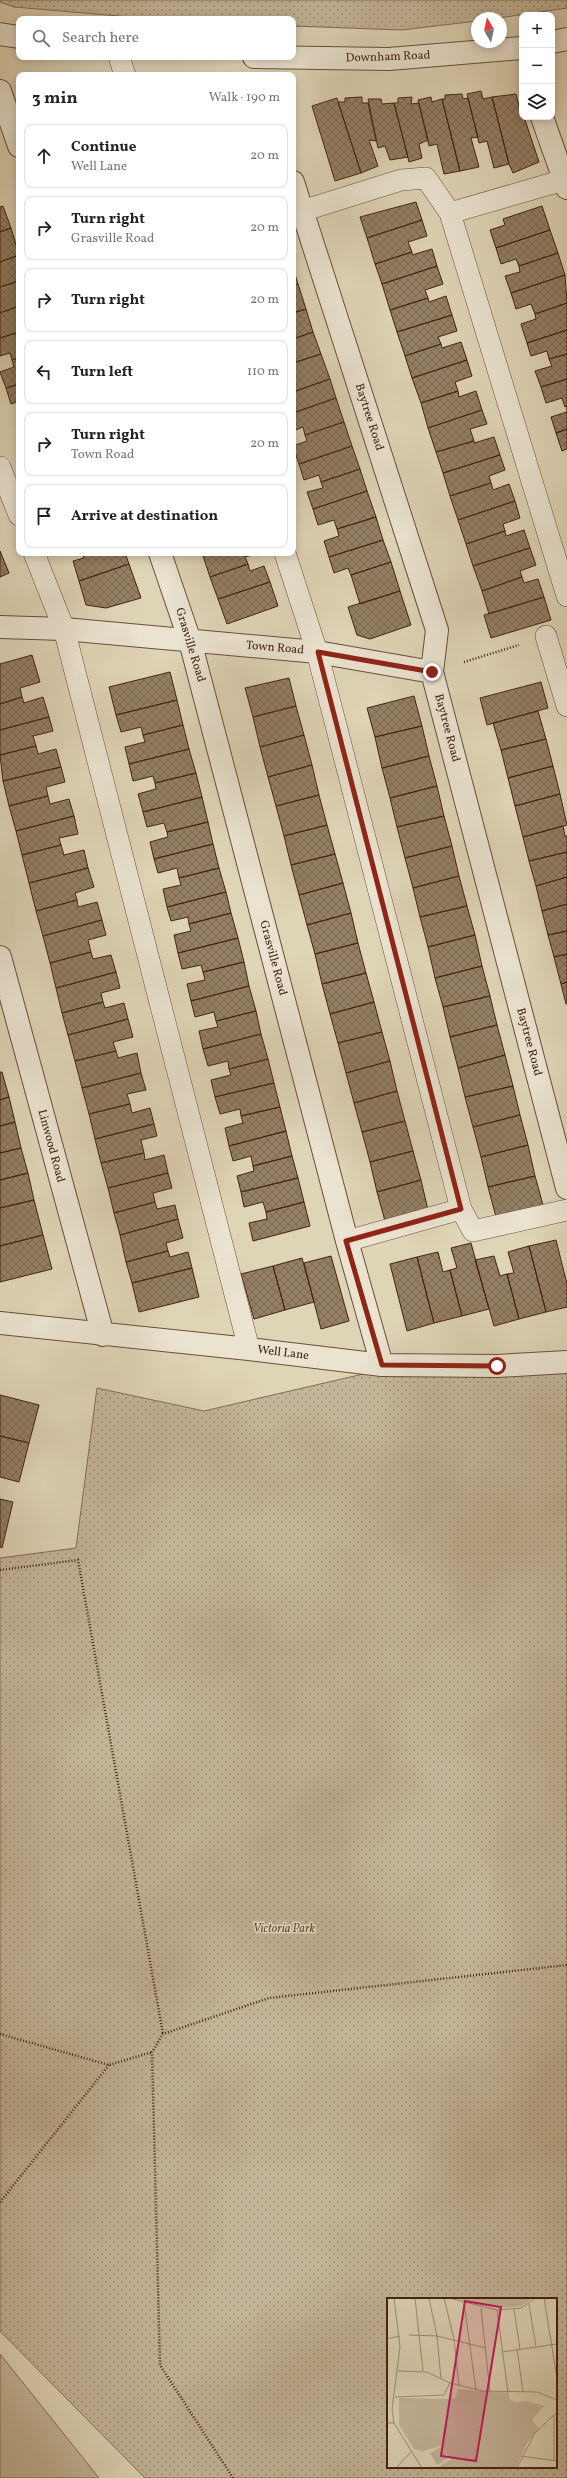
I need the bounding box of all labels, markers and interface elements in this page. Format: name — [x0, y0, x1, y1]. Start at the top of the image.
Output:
north arrow — [471, 12, 507, 48]
map controls — [519, 12, 555, 120]
button: + — [519, 12, 555, 48]
search box — [16, 16, 296, 60]
icon: search — [30, 27, 52, 49]
text: Search here — [62, 28, 139, 49]
street label: Downham Road — [345, 48, 431, 66]
button: − — [519, 48, 555, 84]
button: layers — [519, 84, 555, 120]
text: 3 min — [32, 87, 78, 110]
text: Walk · 190 m — [209, 89, 280, 107]
text: Continue — [71, 137, 136, 158]
icon: ahead — [33, 145, 55, 167]
text: 20 m — [250, 147, 279, 165]
text: Well Lane — [71, 158, 127, 176]
text: Turn right — [71, 209, 145, 230]
icon: right — [33, 217, 55, 239]
text: 20 m — [250, 219, 279, 237]
text: Grasville Road — [71, 230, 154, 248]
icon: right — [33, 289, 55, 311]
text: Turn right — [71, 290, 145, 311]
text: 20 m — [250, 291, 279, 309]
icon: left — [33, 361, 55, 383]
text: Turn left — [71, 362, 133, 383]
text: 110 m — [247, 363, 279, 381]
street label: Baytree Road — [351, 381, 387, 453]
text: Turn right — [71, 425, 145, 446]
icon: right — [33, 433, 55, 455]
text: 20 m — [250, 435, 279, 453]
text: Town Road — [71, 446, 134, 464]
icon: arrive — [33, 505, 55, 527]
text: Arrive at destination — [71, 506, 218, 527]
street label: Grasville Road — [171, 606, 209, 684]
street label: Town Road — [245, 637, 305, 659]
route end — [423, 663, 441, 681]
street label: Baytree Road — [430, 692, 464, 764]
street label: Grasville Road — [255, 919, 291, 997]
street label: Baytree Road — [512, 1006, 546, 1078]
street label: Linwood Road — [34, 1108, 69, 1185]
street label: Well Lane — [256, 1342, 310, 1364]
route start — [488, 1357, 506, 1375]
park label: Victoria Park — [253, 1921, 315, 1937]
inset map — [387, 2298, 557, 2468]

